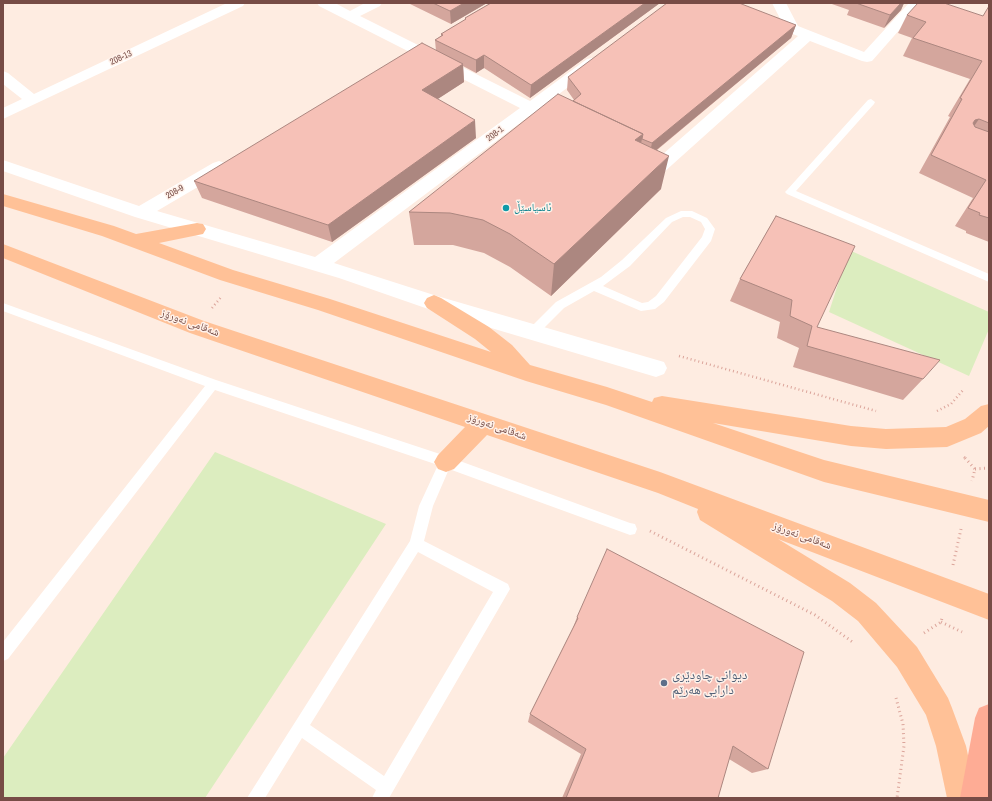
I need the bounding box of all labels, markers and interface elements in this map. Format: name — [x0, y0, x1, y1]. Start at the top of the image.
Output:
street label: 208-13 — [108, 48, 134, 68]
street label: 208-1 — [484, 124, 506, 144]
street label: 208-9 — [164, 183, 186, 201]
place label: ئاسیاسێڵ — [514, 201, 551, 215]
marker: ئاسیاسێڵ — [501, 203, 511, 213]
street label: شەقامی نەورۆز — [159, 306, 221, 340]
street label: شەقامی نەورۆز — [466, 411, 528, 443]
street label: شەقامی نەورۆز — [771, 519, 833, 553]
place label: دیوانی چاودێری دارایی هەرێم — [672, 668, 747, 699]
marker: دیوانی چاودێری دارایی هەرێم — [659, 678, 669, 688]

